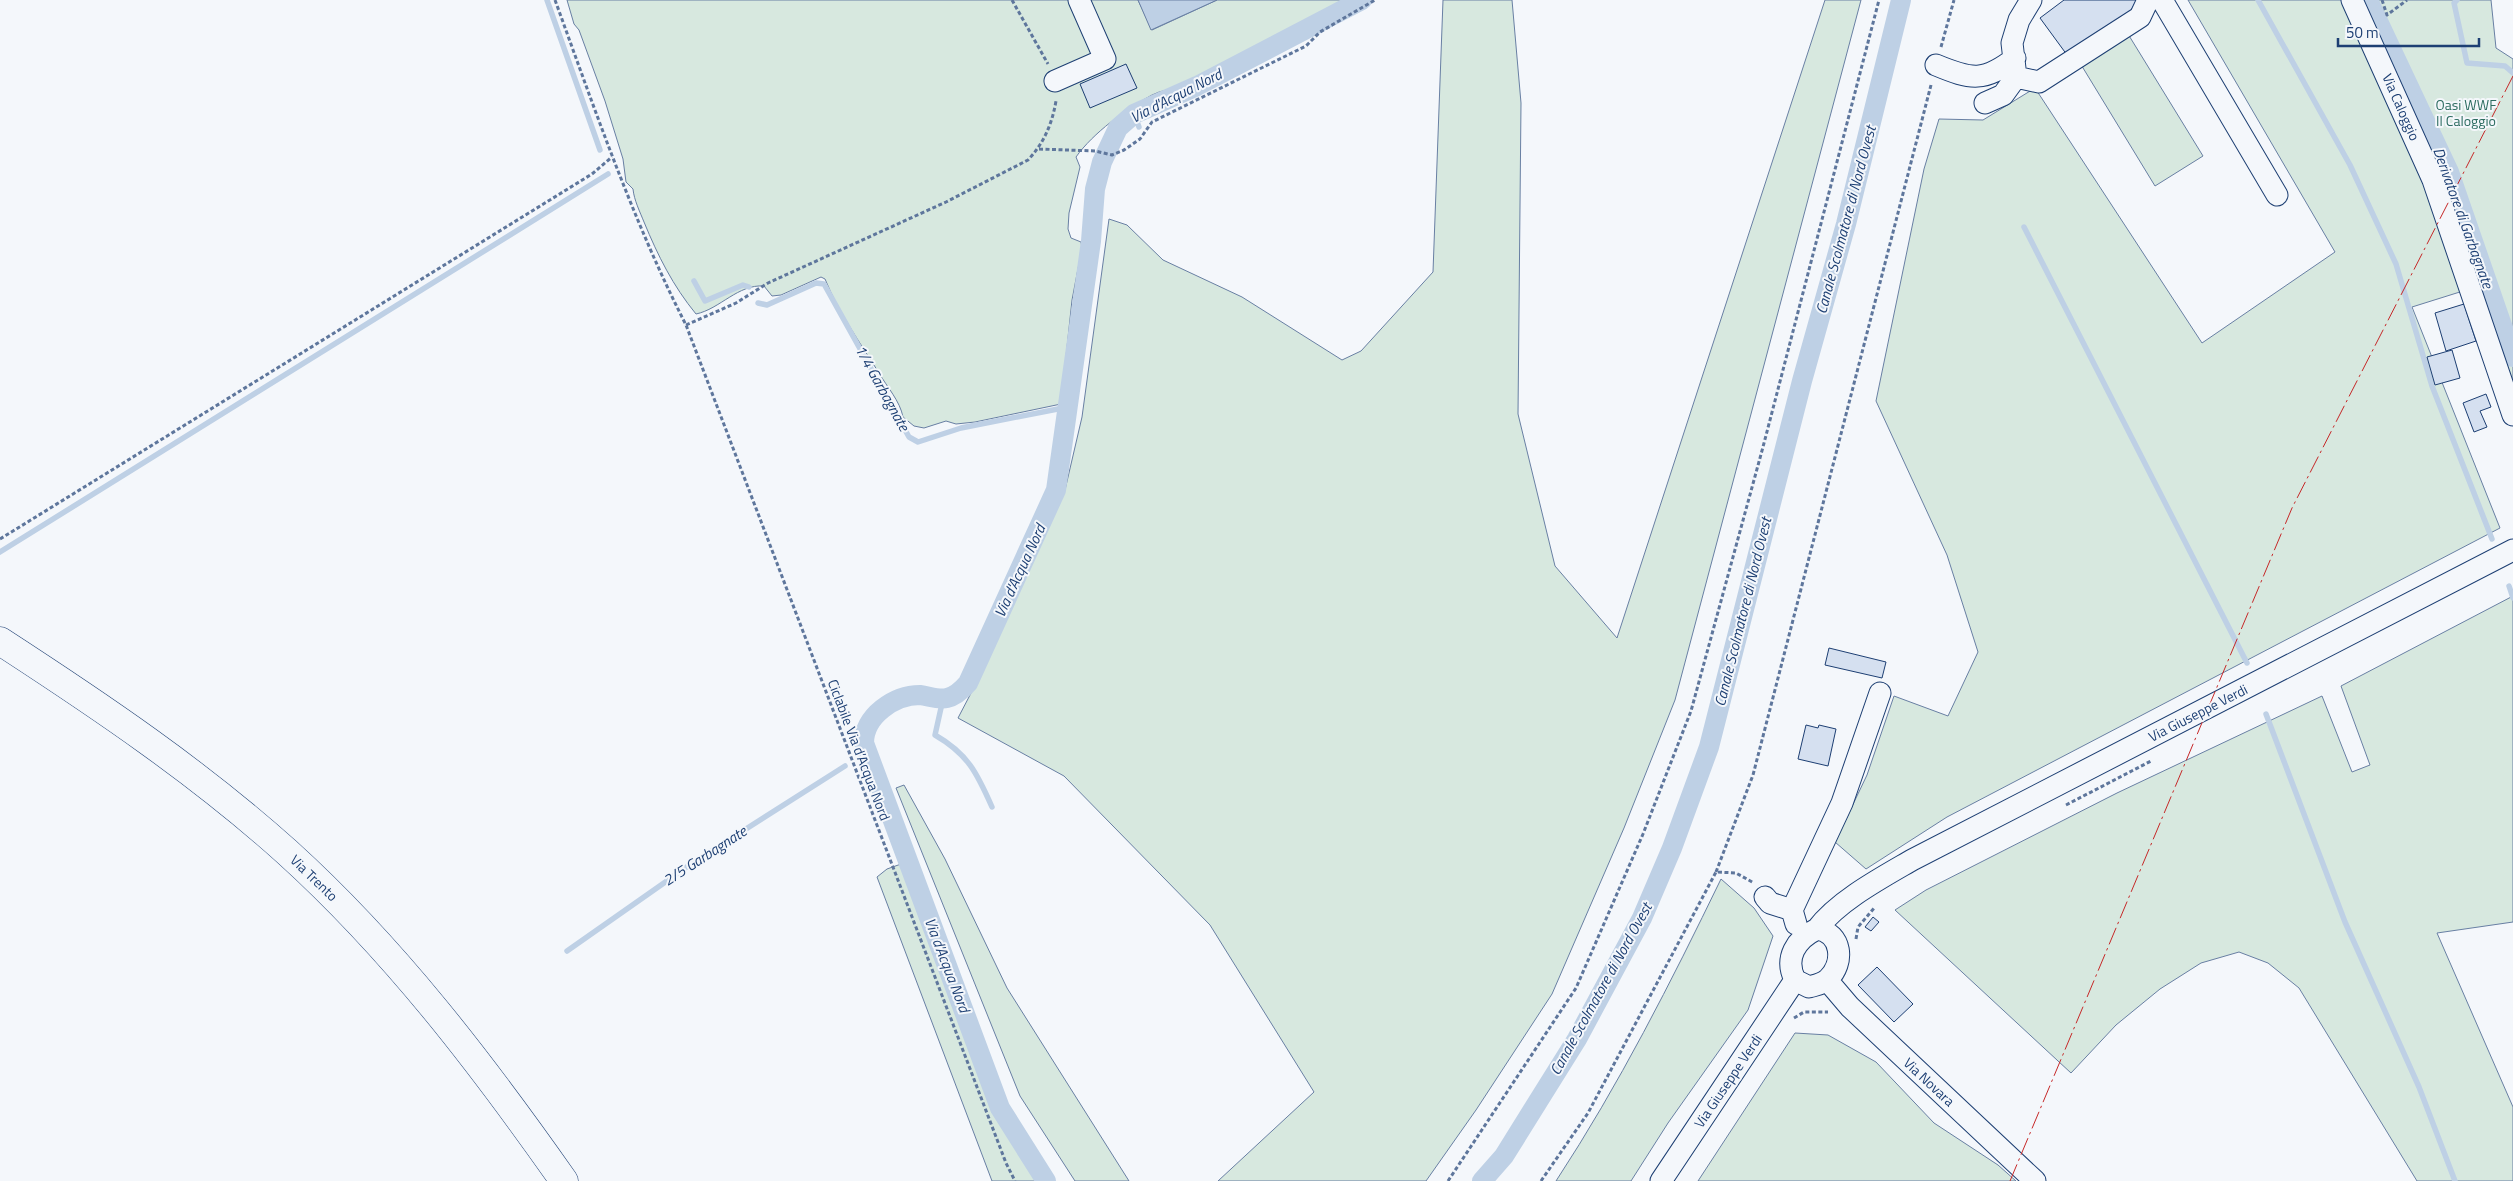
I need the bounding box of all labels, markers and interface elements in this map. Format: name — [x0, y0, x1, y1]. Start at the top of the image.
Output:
scale bar — [2338, 15, 2479, 47]
text: 50 m — [2346, 21, 2379, 44]
water label: Via d'Acqua Nord — [1126, 62, 1227, 128]
street label: Via Caloggio — [2377, 70, 2426, 144]
park label: Oasi WWF Il Caloggio — [2435, 94, 2497, 131]
water label: Canale Scolmatore di Nord Ovest — [1809, 121, 1882, 316]
water label: Derivatore di Garbagnate — [2427, 144, 2500, 292]
water label: 1/4 Garbagnate — [849, 340, 916, 436]
water label: Canale Scolmatore di Nord Ovest — [1708, 513, 1778, 709]
water label: Via d'Acqua Nord — [988, 519, 1052, 621]
street label: Ciclabile Via d’Acqua Nord — [823, 676, 896, 824]
street label: Via Giuseppe Verdi — [2145, 678, 2251, 747]
water label: 2/5 Garbagnate — [658, 819, 752, 891]
street label: Via Trento — [286, 850, 343, 906]
water label: Canale Scolmatore di Nord Ovest — [1544, 897, 1659, 1079]
water label: Via d'Acqua Nord — [919, 914, 977, 1017]
street label: Via Giuseppe Verdi — [1688, 1030, 1767, 1132]
street label: Via Novara — [1899, 1052, 1960, 1111]

